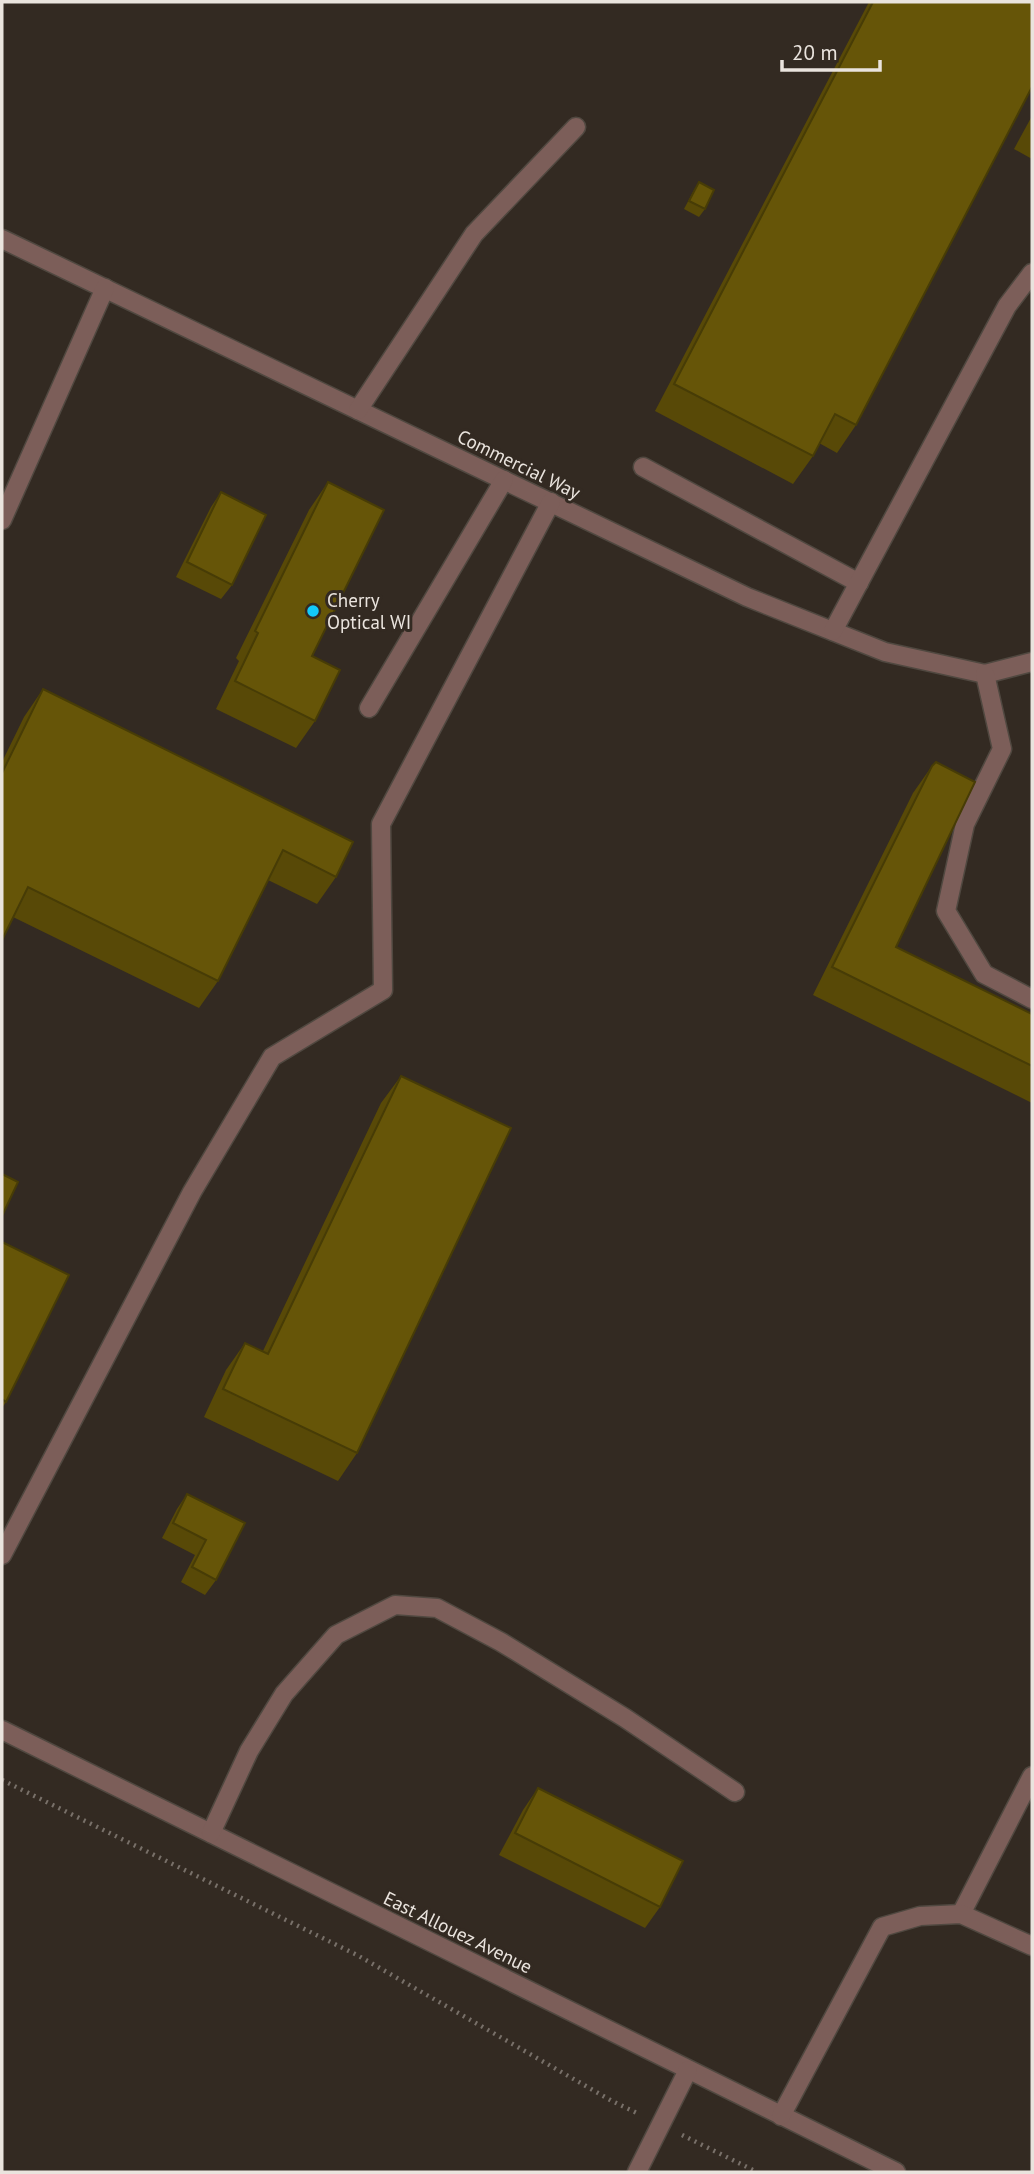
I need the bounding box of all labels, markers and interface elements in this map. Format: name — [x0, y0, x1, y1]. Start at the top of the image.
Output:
scale bar — [782, 28, 880, 72]
text: 20 m — [792, 39, 838, 66]
street label: Commercial Way — [454, 424, 585, 504]
place label: Cherry Optical WI — [327, 588, 411, 634]
marker: Cherry Optical WI — [305, 603, 321, 619]
street label: East Allouez Avenue — [380, 1886, 536, 1978]

